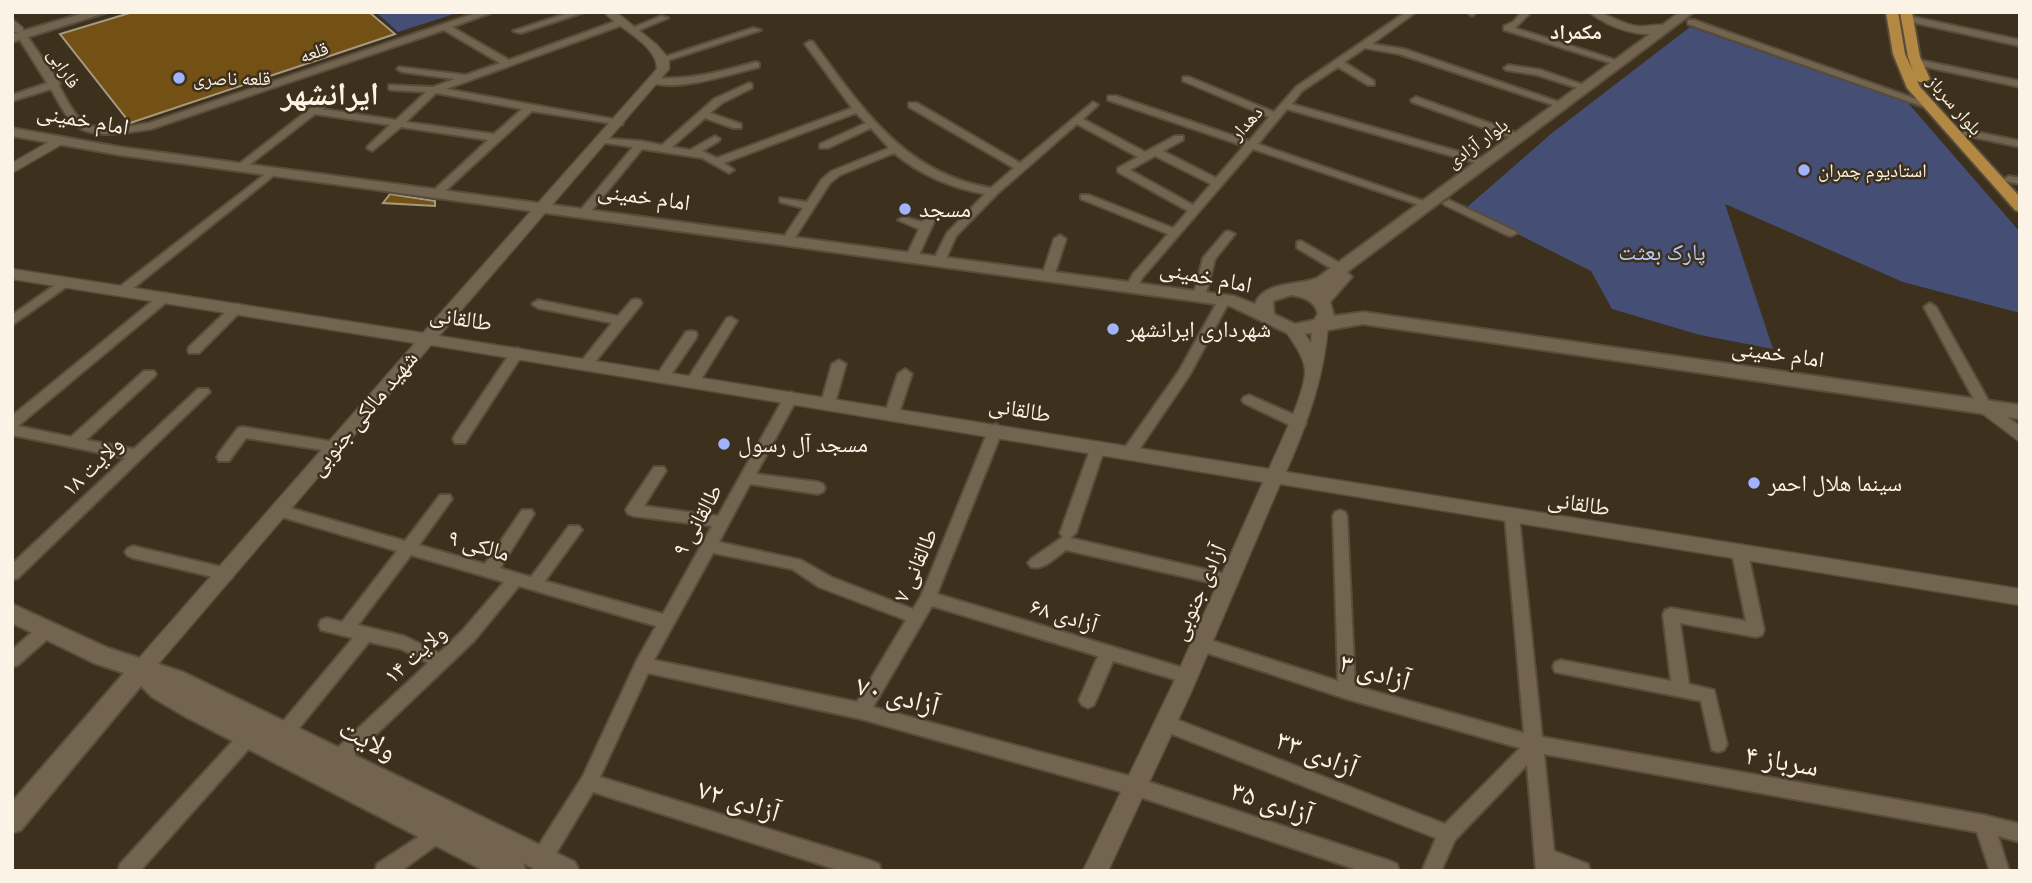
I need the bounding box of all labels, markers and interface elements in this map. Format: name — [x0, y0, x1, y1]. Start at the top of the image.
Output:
district label: مکمراد — [1550, 19, 1602, 44]
street label: قلعه — [297, 36, 332, 68]
street label: فارابی — [43, 44, 85, 92]
place label: قلعه ناصری — [193, 67, 271, 90]
street label: بلوار سرباز — [1922, 69, 1987, 140]
marker: قلعه ناصری — [171, 70, 187, 86]
district label: ایرانشهر — [279, 74, 379, 113]
street label: امام خمینی — [34, 97, 131, 143]
street label: دهدار — [1224, 101, 1267, 146]
street label: بلوار آزادی — [1442, 113, 1512, 173]
place label: استادیوم چمران — [1818, 159, 1927, 184]
marker: استادیوم چمران — [1796, 162, 1812, 178]
street label: امام خمینی — [596, 176, 692, 218]
place label: مسجد — [919, 195, 971, 223]
marker: مسجد — [897, 201, 913, 217]
park label: پارک بعثت — [1618, 238, 1706, 266]
street label: امام خمینی — [1157, 253, 1254, 301]
street label: طالقانی — [428, 299, 494, 337]
place label: شهرداری ایرانشهر — [1126, 315, 1271, 343]
marker: شهرداری ایرانشهر — [1105, 321, 1121, 337]
street label: امام خمینی — [1730, 333, 1826, 375]
street label: شهید مالکی جنوبی — [302, 345, 424, 481]
street label: طالقانی — [987, 390, 1053, 428]
street label: ولایت ۱۸ — [55, 430, 129, 502]
place label: مسجد آل رسول — [738, 430, 868, 458]
marker: مسجد آل رسول — [716, 436, 732, 452]
place label: سینما هلال احمر — [1767, 469, 1902, 497]
marker: سینما هلال احمر — [1746, 475, 1762, 491]
street label: طالقانی ۹ — [666, 479, 728, 561]
street label: طالقانی — [1546, 484, 1612, 522]
street label: مالکی ۹ — [445, 523, 513, 567]
street label: طالقانی ۷ — [886, 524, 944, 606]
street label: آزادی جنوبی — [1164, 538, 1232, 645]
street label: آزادی ۶۸ — [1027, 591, 1102, 639]
street label: ولایت ۱۴ — [378, 618, 452, 690]
street label: آزادی ۳ — [1336, 645, 1415, 697]
street label: آزادی ۷۰ — [853, 668, 944, 723]
street label: ولایت — [334, 711, 402, 767]
street label: آزادی ۳۳ — [1271, 722, 1363, 784]
street label: سرباز ۴ — [1743, 737, 1821, 783]
street label: آزادی ۷۲ — [694, 771, 785, 829]
street label: آزادی ۳۵ — [1227, 773, 1318, 831]

